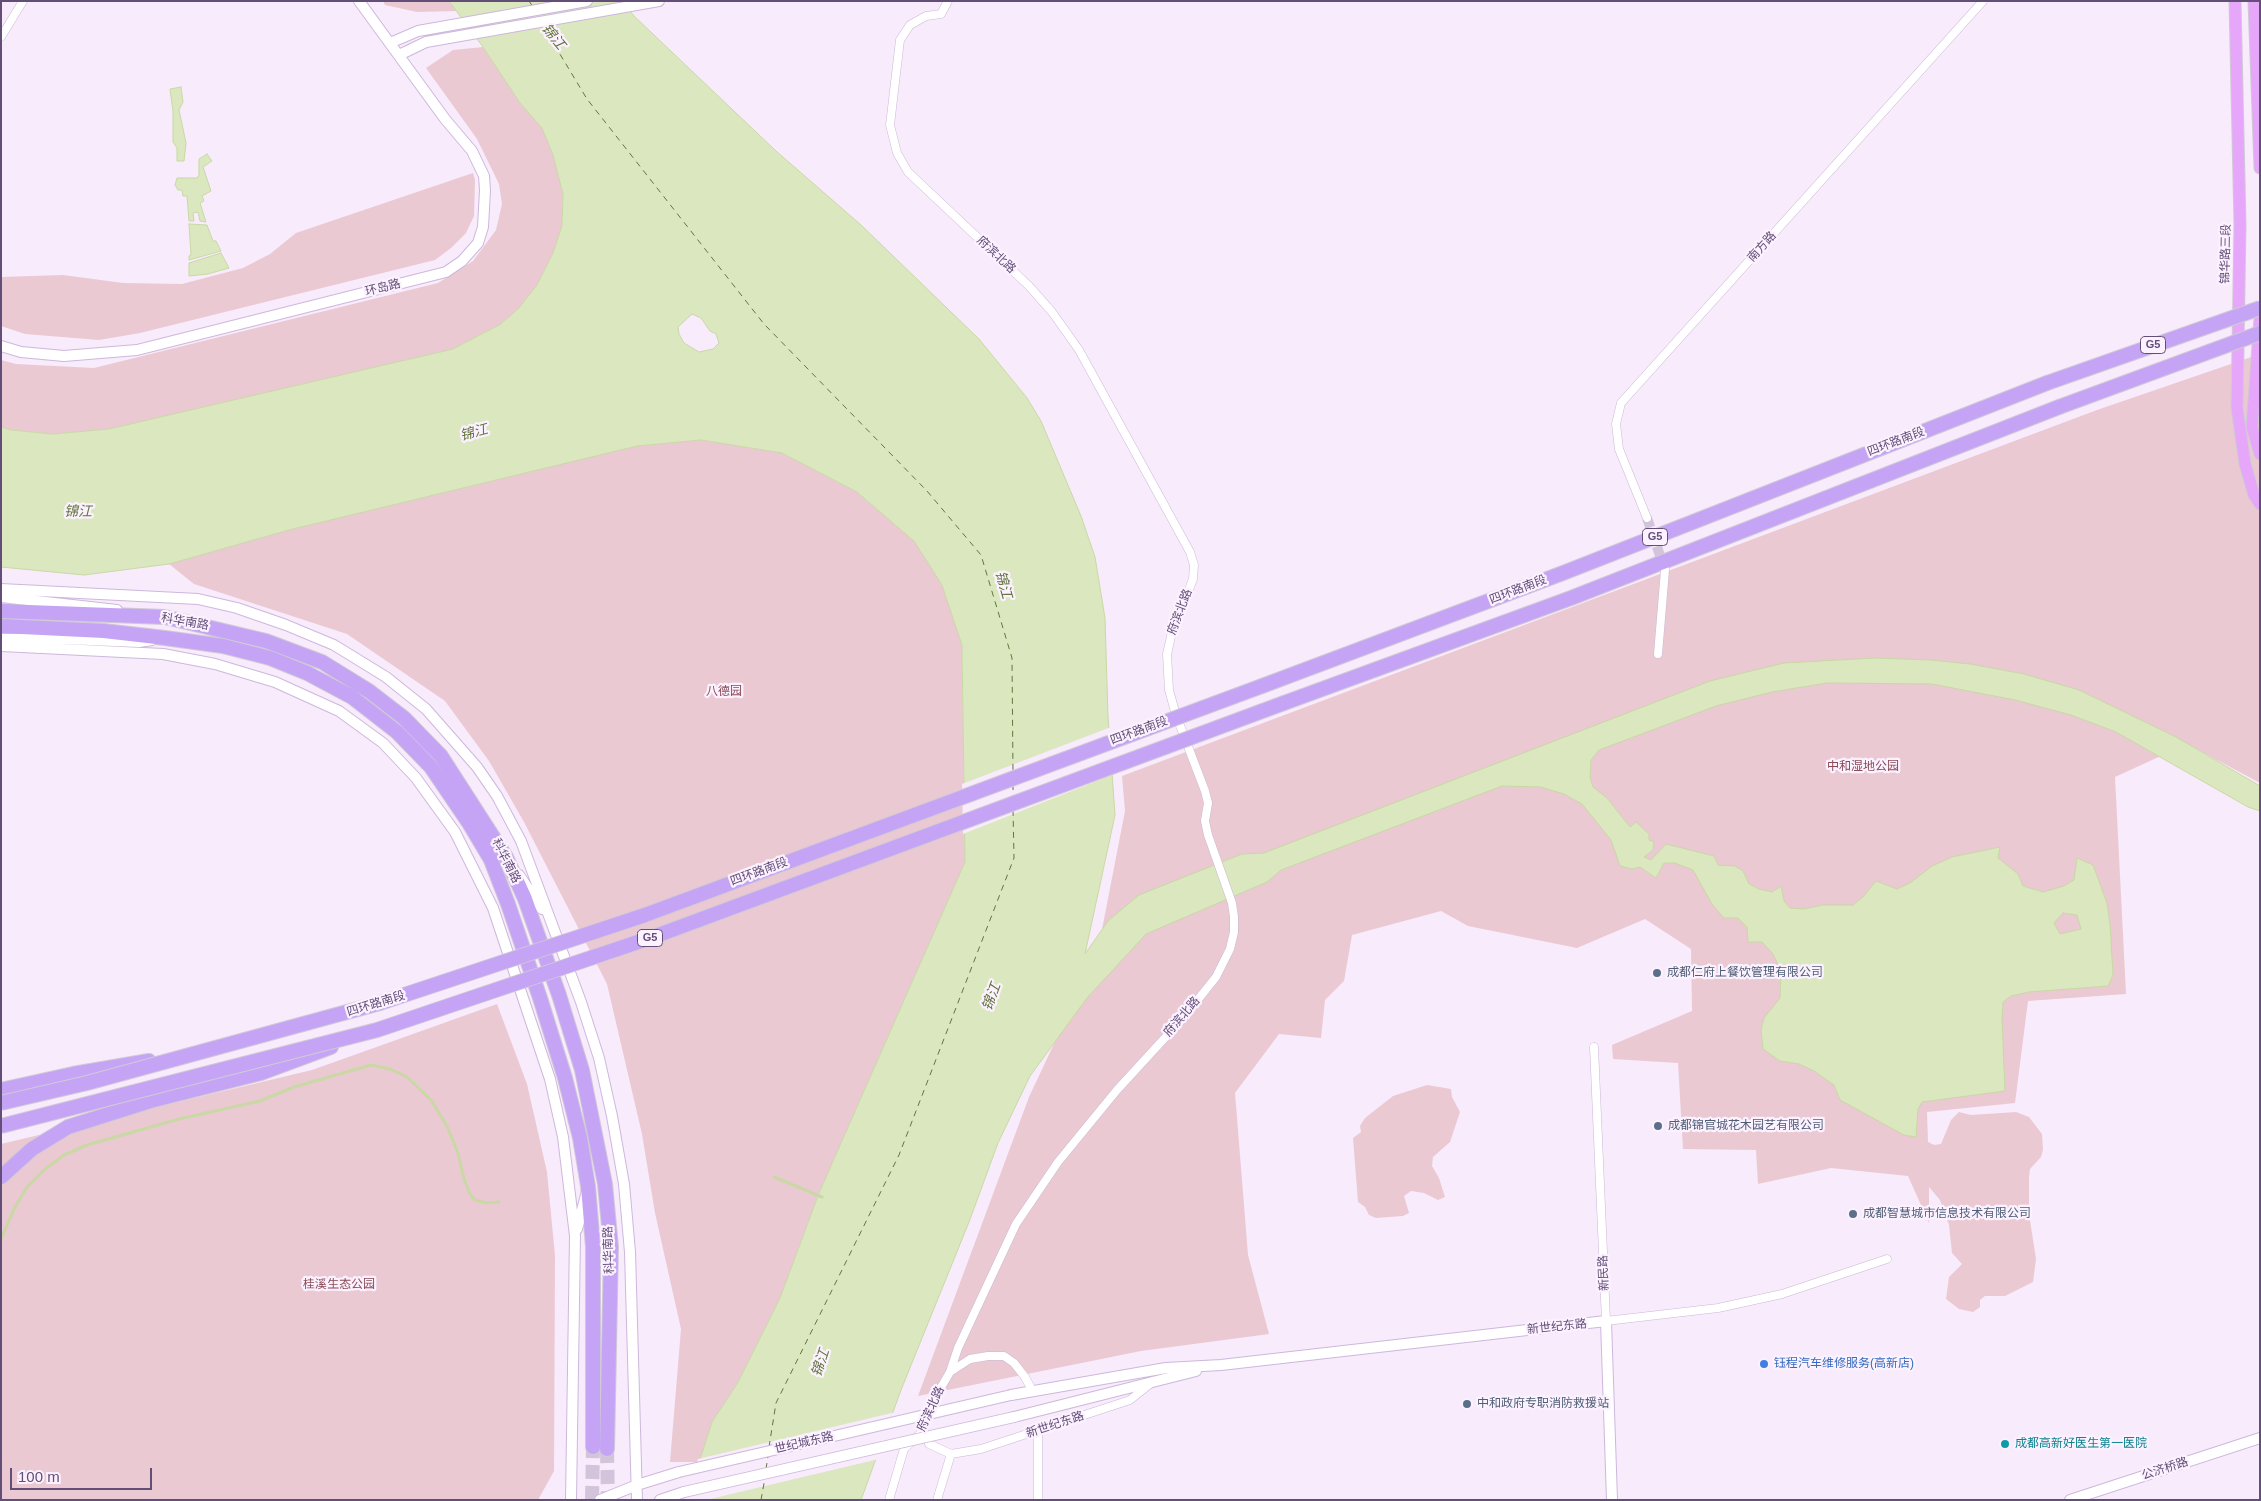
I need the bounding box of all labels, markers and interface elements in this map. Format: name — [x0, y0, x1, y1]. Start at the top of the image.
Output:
water label: 锦江 — [538, 21, 568, 53]
street label: 锦华路三段 — [2218, 224, 2234, 284]
street label: 南方路 — [1745, 229, 1779, 265]
street label: 府滨北路 — [974, 233, 1018, 277]
street label: 环岛路 — [364, 277, 402, 299]
road number: G5 — [2140, 336, 2166, 354]
water label: 锦江 — [458, 421, 490, 445]
street label: 四环路南段 — [1865, 425, 1927, 459]
water label: 锦江 — [64, 504, 92, 520]
road number: G5 — [1642, 528, 1668, 546]
water label: 锦江 — [991, 569, 1015, 601]
street label: 四环路南段 — [1487, 573, 1549, 607]
street label: 府滨北路 — [1165, 587, 1195, 637]
street label: 科华南路 — [160, 611, 210, 633]
park label: 八德园 — [706, 685, 742, 699]
street label: 四环路南段 — [1108, 714, 1170, 748]
park label: 中和湿地公园 — [1827, 760, 1899, 774]
street label: 科华南路 — [489, 836, 523, 886]
street label: 四环路南段 — [728, 855, 790, 889]
road number: G5 — [638, 930, 662, 946]
place label: 成都仁府上餐饮管理有限公司 — [1667, 966, 1823, 980]
marker: 成都仁府上餐饮管理有限公司 — [1651, 967, 1663, 979]
water label: 锦江 — [979, 981, 1005, 1013]
street label: 四环路南段 — [345, 988, 407, 1020]
street label: 府滨北路 — [1161, 994, 1203, 1040]
place label: 成都锦官城花木园艺有限公司 — [1668, 1119, 1824, 1133]
marker: 成都锦官城花木园艺有限公司 — [1652, 1120, 1664, 1132]
place label: 成都智慧城市信息技术有限公司 — [1863, 1207, 2031, 1221]
marker: 成都智慧城市信息技术有限公司 — [1847, 1208, 1859, 1220]
street label: 科华南路 — [601, 1226, 617, 1274]
street label: 新民路 — [1596, 1255, 1612, 1291]
park label: 桂溪生态公园 — [303, 1278, 375, 1292]
street label: 新世纪东路 — [1526, 1317, 1588, 1337]
water label: 锦江 — [809, 1347, 833, 1379]
place label: 钰程汽车维修服务(高新店) — [1774, 1357, 1914, 1371]
marker: 钰程汽车维修服务(高新店) — [1758, 1358, 1770, 1370]
street label: 府滨北路 — [914, 1384, 948, 1434]
place label: 中和政府专职消防救援站 — [1477, 1397, 1609, 1411]
marker: 中和政府专职消防救援站 — [1461, 1398, 1473, 1410]
street label: 新世纪东路 — [1024, 1409, 1086, 1441]
street label: 世纪城东路 — [773, 1429, 835, 1457]
place label: 成都高新好医生第一医院 — [2015, 1437, 2147, 1451]
marker: 成都高新好医生第一医院 — [1999, 1438, 2011, 1450]
street label: 公济桥路 — [2140, 1455, 2190, 1483]
scale bar — [12, 1458, 155, 1490]
text: 100 m — [18, 1468, 60, 1485]

